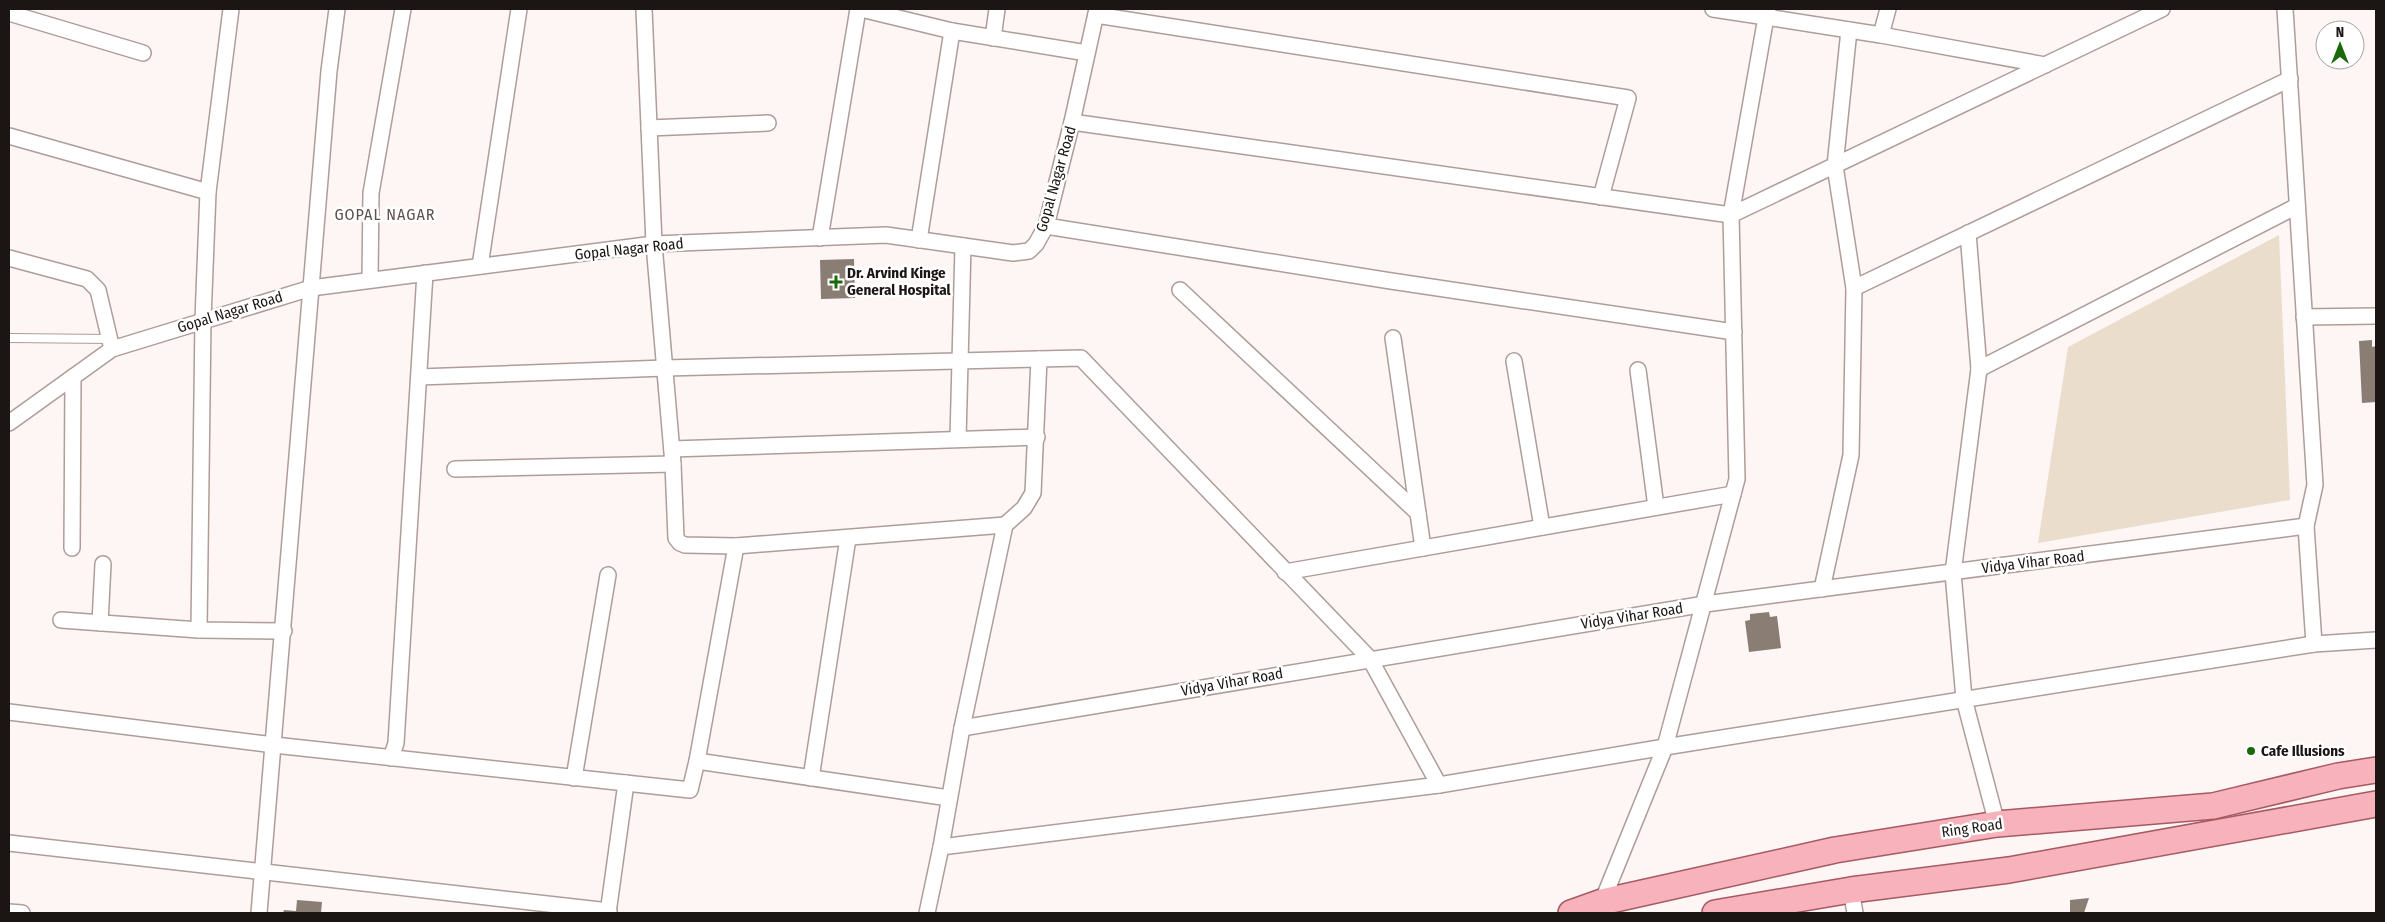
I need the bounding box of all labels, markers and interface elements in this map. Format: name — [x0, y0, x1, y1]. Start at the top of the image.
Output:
north arrow — [2315, 20, 2365, 70]
text: N — [2336, 24, 2344, 41]
street label: Gopal Nagar Road — [1032, 124, 1080, 234]
district label: GOPAL NAGAR — [334, 205, 436, 224]
street label: Gopal Nagar Road — [574, 234, 684, 264]
place label: Dr. Arvind Kinge General Hospital — [847, 264, 952, 299]
marker: Dr. Arvind Kinge General Hospital — [829, 275, 843, 289]
street label: Gopal Nagar Road — [175, 287, 285, 337]
street label: Vidya Vihar Road — [1981, 547, 2085, 577]
street label: Vidya Vihar Road — [1580, 599, 1684, 633]
street label: Vidya Vihar Road — [1180, 664, 1284, 700]
place label: Cafe Illusions — [2261, 742, 2345, 760]
marker: Cafe Illusions — [2245, 745, 2257, 757]
street label: Ring Road — [1940, 815, 2004, 841]

